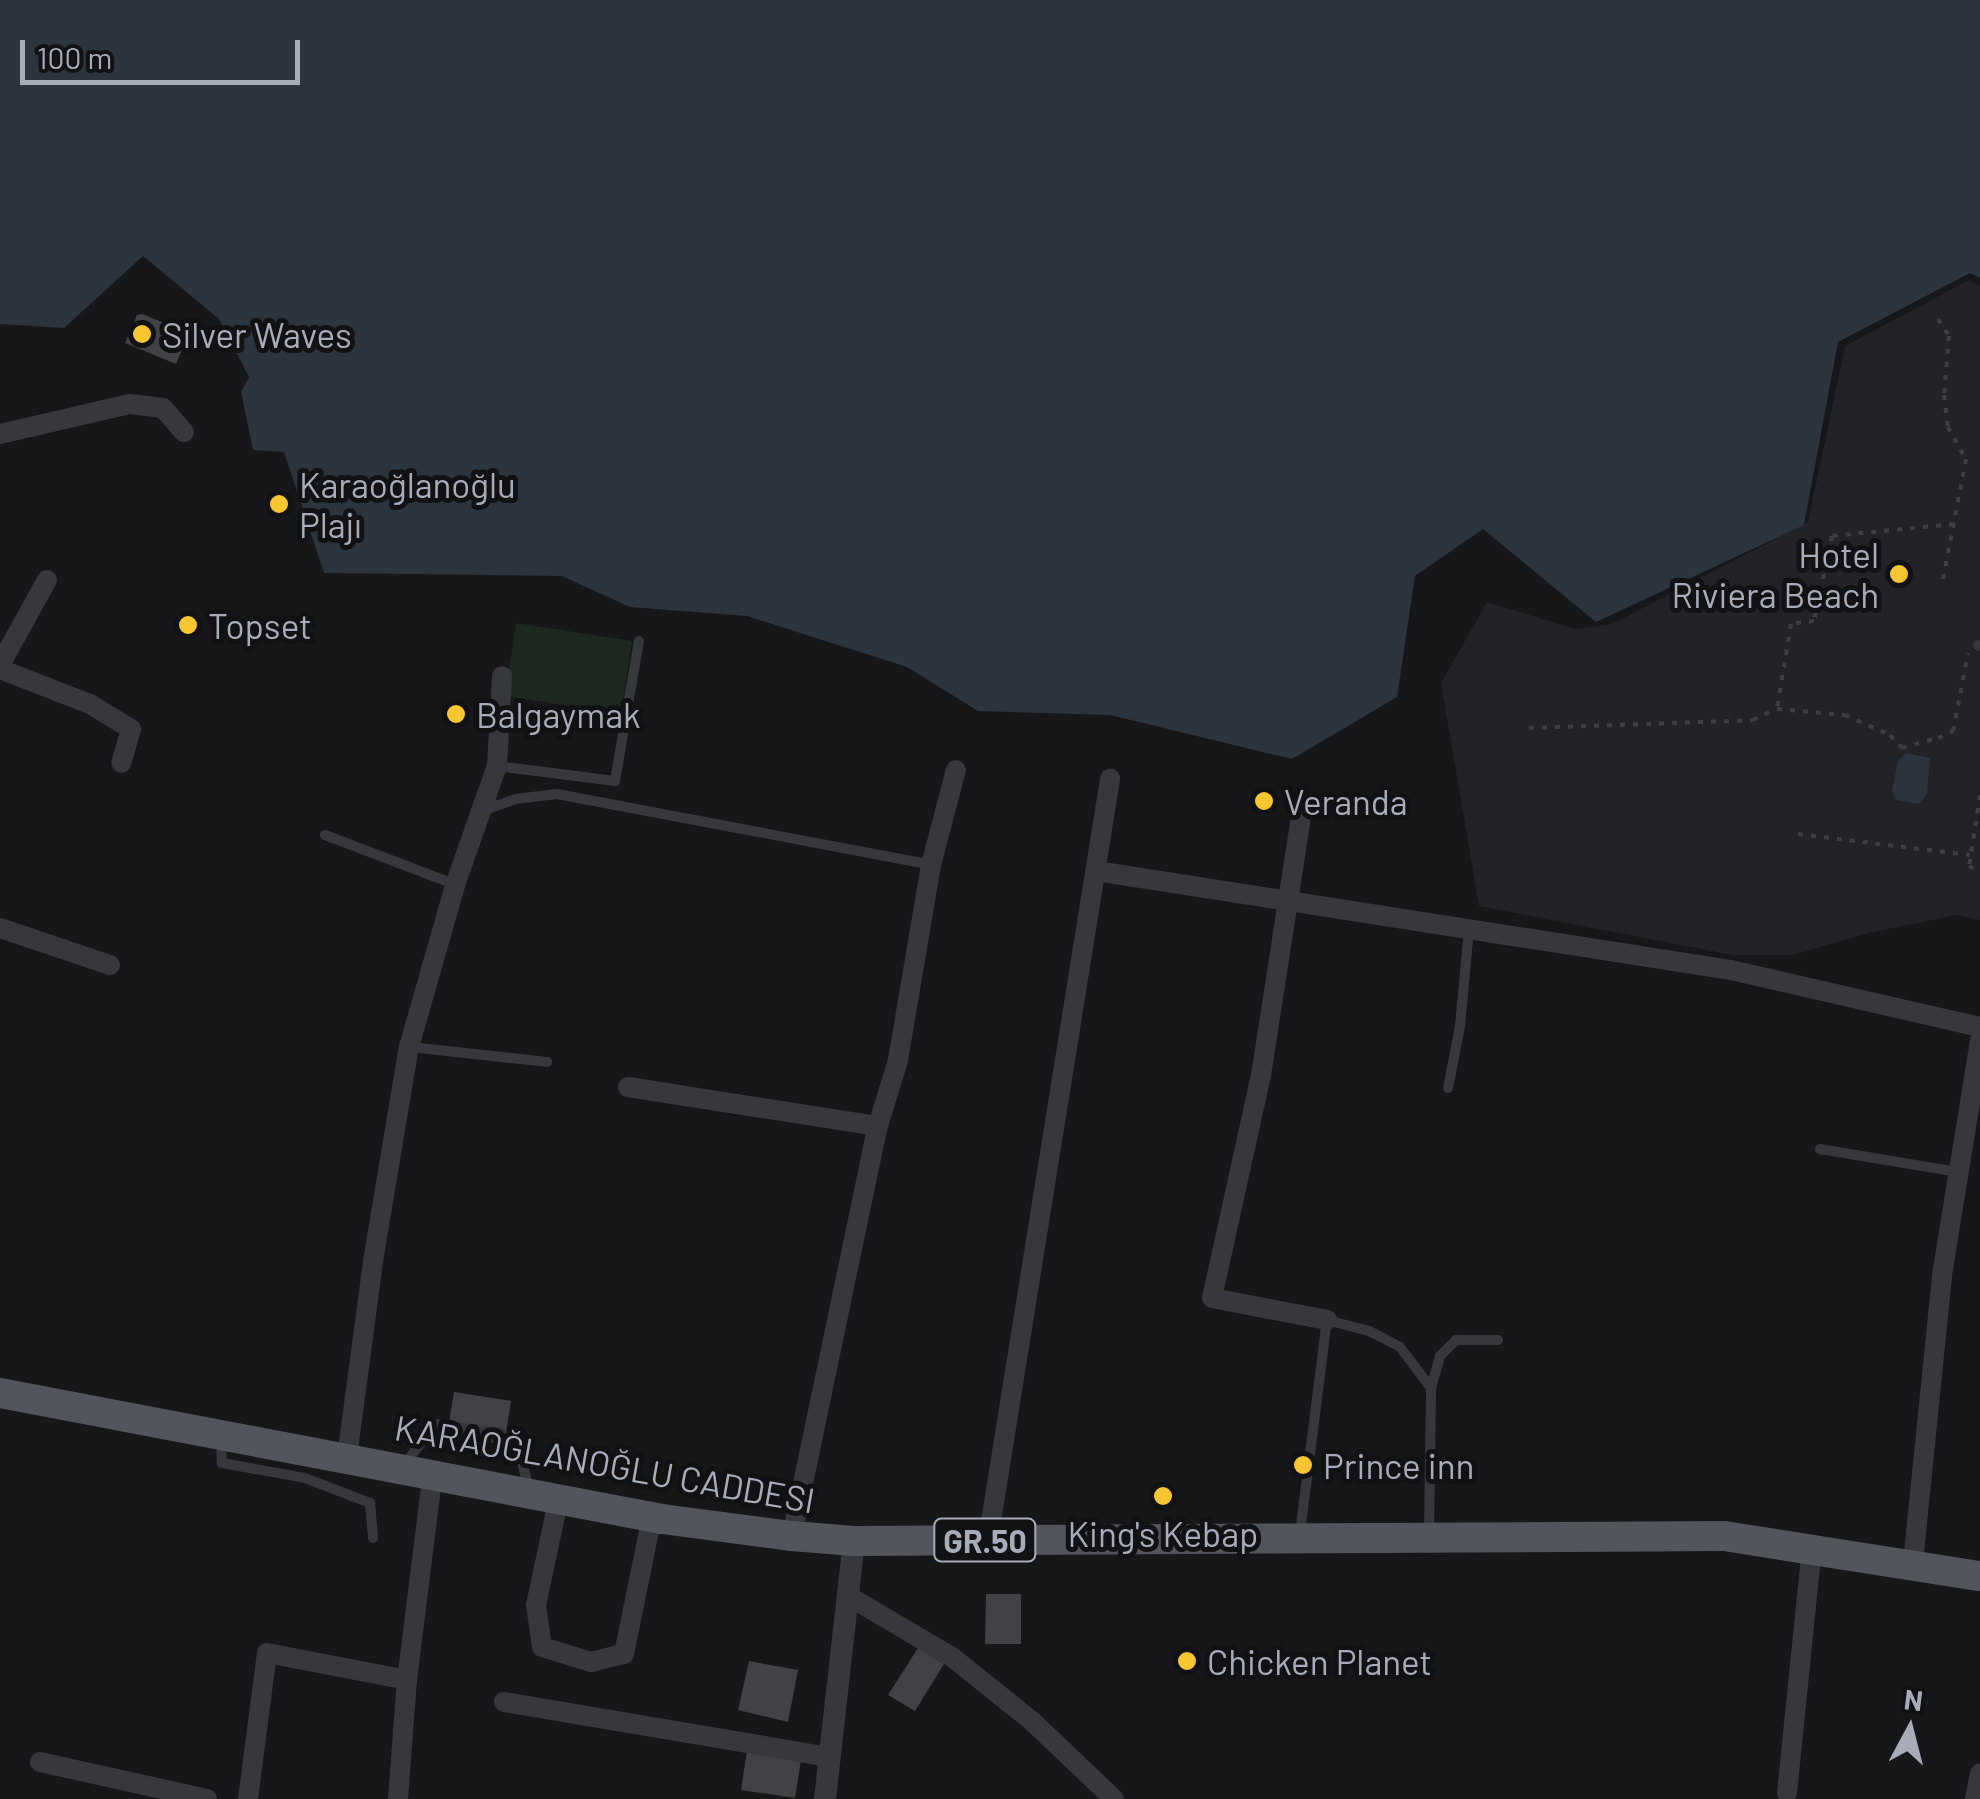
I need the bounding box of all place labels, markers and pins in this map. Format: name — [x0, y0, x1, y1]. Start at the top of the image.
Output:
place label: Silver Waves — [162, 313, 352, 355]
marker: Silver Waves — [131, 323, 153, 345]
place label: Karaoğlanoğlu Plajı — [299, 463, 516, 545]
marker: Karaoğlanoğlu Plajı — [268, 493, 290, 515]
place label: Hotel Riviera Beach — [1672, 533, 1879, 615]
marker: Hotel Riviera Beach — [1888, 563, 1910, 585]
place label: Topset — [208, 604, 312, 646]
marker: Topset — [177, 614, 199, 636]
place label: Balgaymak — [476, 693, 641, 735]
marker: Balgaymak — [445, 703, 467, 725]
place label: Veranda — [1284, 780, 1408, 822]
marker: Veranda — [1253, 790, 1275, 812]
place label: Prince inn — [1323, 1444, 1474, 1486]
marker: Prince inn — [1292, 1454, 1314, 1476]
marker: King's Kebap — [1152, 1485, 1174, 1507]
place label: King's Kebap — [1068, 1512, 1258, 1554]
place label: Chicken Planet — [1207, 1640, 1432, 1682]
marker: Chicken Planet — [1176, 1650, 1198, 1672]

